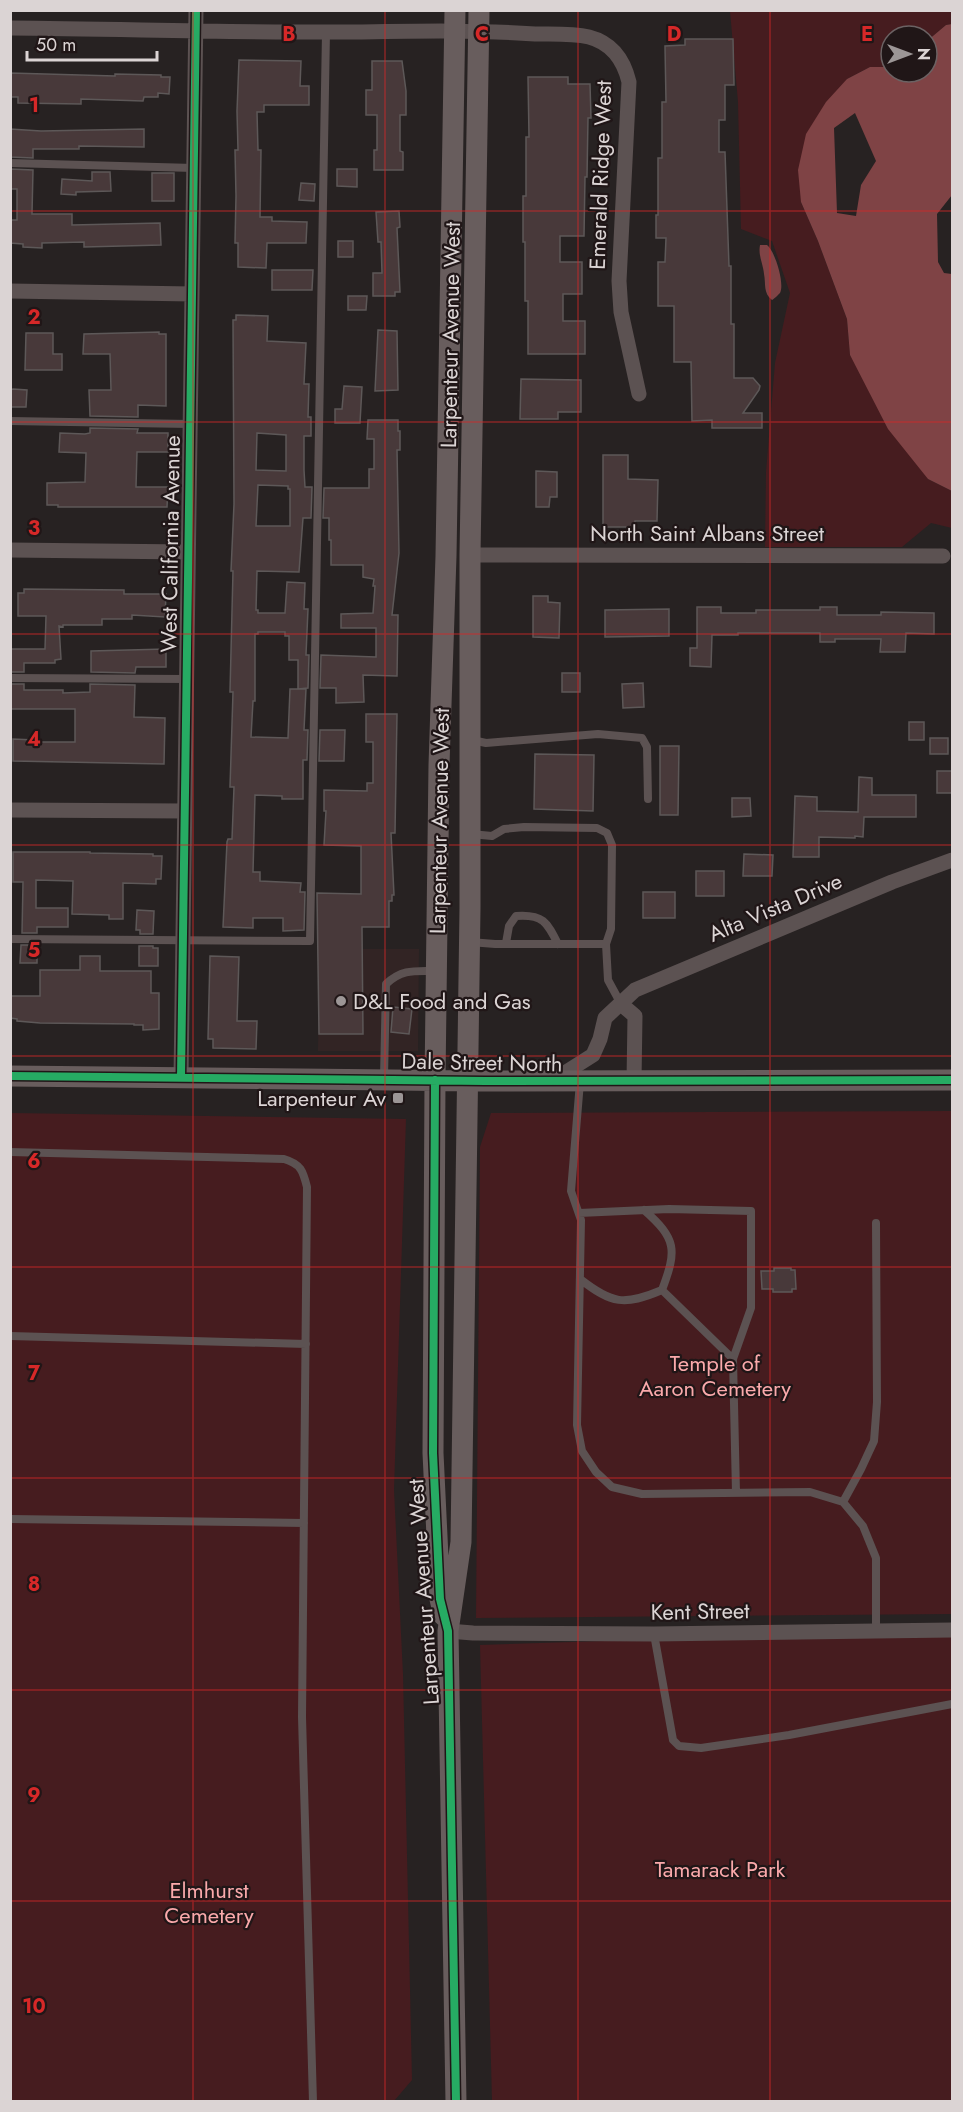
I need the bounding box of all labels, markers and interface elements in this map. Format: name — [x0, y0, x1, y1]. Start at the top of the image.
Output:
text: B — [282, 20, 296, 49]
text: C — [475, 20, 489, 49]
text: D — [667, 20, 681, 49]
text: E — [861, 20, 873, 49]
scale bar — [27, 24, 158, 62]
north arrow — [879, 24, 939, 84]
text: 50 m — [36, 32, 76, 58]
text: N — [912, 48, 935, 60]
street label: Emerald Ridge West — [581, 79, 619, 270]
text: 1 — [29, 91, 39, 120]
street label: Larpenteur Avenue West — [432, 221, 468, 448]
text: 2 — [27, 303, 41, 332]
street label: West California Avenue — [152, 435, 188, 653]
text: 3 — [28, 514, 40, 543]
street label: North Saint Albans Street — [590, 517, 825, 549]
street label: Larpenteur Avenue West — [421, 707, 457, 934]
text: 4 — [27, 725, 41, 754]
street label: Alta Vista Drive — [703, 864, 847, 950]
text: 5 — [28, 936, 41, 965]
place label: D&L Food and Gas — [353, 985, 531, 1017]
marker: D&L Food and Gas — [334, 994, 348, 1008]
street label: Dale Street North — [401, 1045, 563, 1079]
place label: Larpenteur Av — [257, 1082, 386, 1114]
marker: Larpenteur Av — [391, 1091, 405, 1105]
text: 6 — [27, 1147, 41, 1176]
park label: Temple of Aaron Cemetery — [639, 1347, 791, 1404]
text: 7 — [28, 1359, 41, 1388]
street label: Larpenteur Avenue West — [399, 1477, 447, 1706]
text: 8 — [28, 1570, 40, 1599]
street label: Kent Street — [650, 1594, 750, 1628]
text: 9 — [27, 1781, 41, 1810]
park label: Tamarack Park — [655, 1853, 786, 1885]
park label: Elmhurst Cemetery — [164, 1874, 254, 1931]
text: 10 — [22, 1992, 46, 2021]

